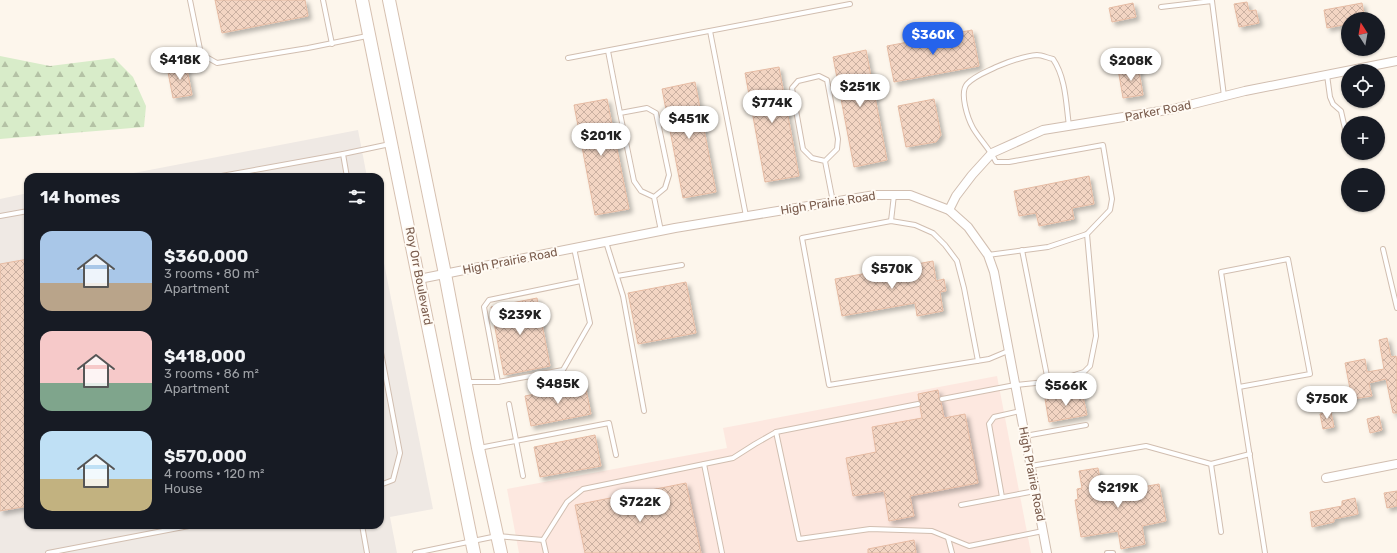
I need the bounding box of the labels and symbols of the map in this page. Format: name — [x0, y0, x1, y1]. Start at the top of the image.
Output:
north arrow — [1341, 12, 1385, 56]
pin: $360K — [905, 22, 961, 56]
pin: $418K — [152, 47, 208, 81]
pin: $208K — [1103, 48, 1159, 82]
pin: $251K — [832, 74, 888, 108]
pin: $774K — [744, 90, 800, 124]
street label: Parker Road — [1124, 98, 1192, 124]
pin: $451K — [661, 106, 717, 140]
pin: $201K — [573, 123, 629, 157]
street label: High Prairie Road — [779, 189, 877, 217]
street label: Roy Orr Boulevard — [403, 226, 435, 326]
street label: High Prairie Road — [461, 245, 559, 277]
pin: $570K — [864, 256, 920, 290]
pin: $239K — [492, 302, 548, 336]
pin: $485K — [530, 371, 586, 405]
pin: $566K — [1038, 373, 1094, 407]
pin: $750K — [1299, 386, 1355, 420]
street label: High Prairie Road — [1016, 425, 1048, 523]
pin: $219K — [1090, 475, 1146, 509]
pin: $722K — [612, 489, 668, 523]

